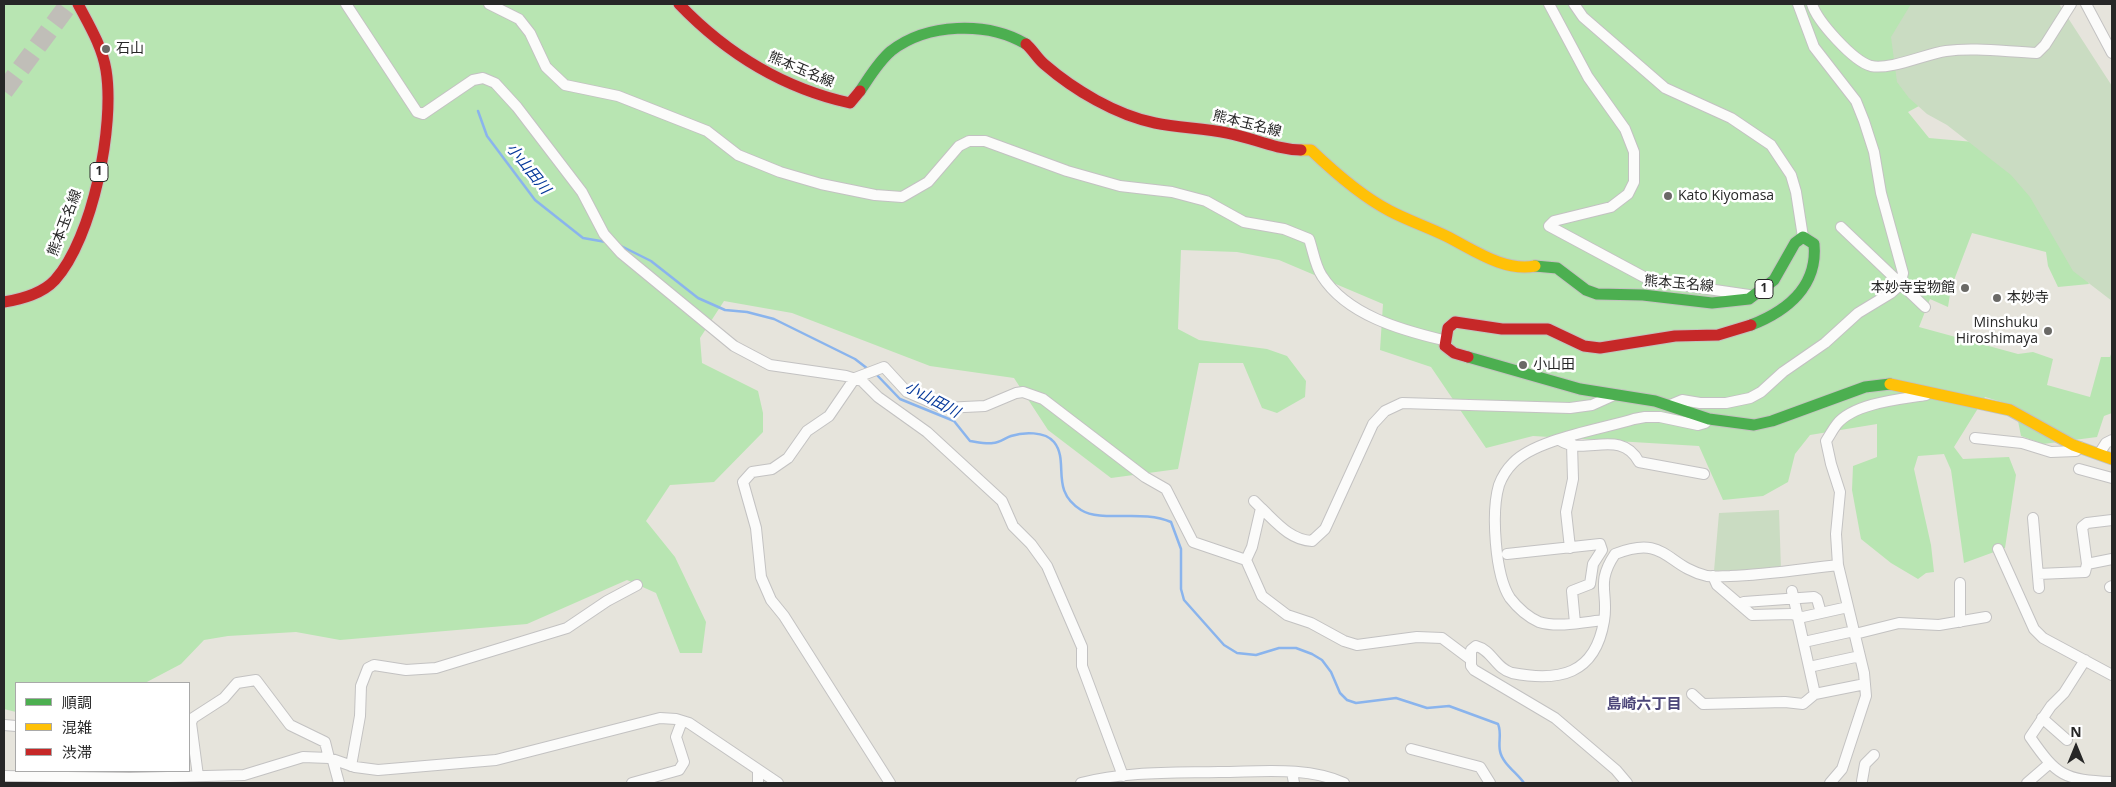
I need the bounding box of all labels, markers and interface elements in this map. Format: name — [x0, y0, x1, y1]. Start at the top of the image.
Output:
place label: 石山 — [116, 41, 144, 57]
marker: 石山 — [100, 43, 112, 55]
street label: 熊本玉名線 — [766, 49, 836, 91]
street label: 熊本玉名線 — [1211, 107, 1283, 141]
water label: 小山田川 — [502, 140, 554, 198]
road number: 1 — [90, 162, 108, 182]
street label: 熊本玉名線 — [45, 187, 85, 259]
place label: Kato Kiyomasa — [1678, 188, 1774, 204]
marker: Kato Kiyomasa — [1662, 190, 1674, 202]
street label: 熊本玉名線 — [1643, 273, 1715, 295]
road number: 1 — [1755, 280, 1773, 298]
place label: 本妙寺宝物館 — [1871, 280, 1955, 296]
marker: 本妙寺宝物館 — [1959, 282, 1971, 294]
place label: 本妙寺 — [2007, 290, 2049, 306]
marker: 本妙寺 — [1991, 292, 2003, 304]
place label: Minshuku Hiroshimaya — [1956, 315, 2038, 348]
marker: Minshuku Hiroshimaya — [2042, 325, 2054, 337]
place label: 小山田 — [1533, 357, 1575, 373]
marker: 小山田 — [1517, 359, 1529, 371]
water label: 小山田川 — [901, 378, 963, 422]
legend — [15, 682, 190, 772]
text: 順調 — [62, 692, 92, 712]
district label: 島崎六丁目 — [1607, 696, 1681, 714]
text: 混雑 — [62, 717, 92, 737]
north arrow — [2051, 722, 2101, 772]
text: N — [2070, 722, 2082, 741]
text: 渋滞 — [62, 742, 92, 762]

